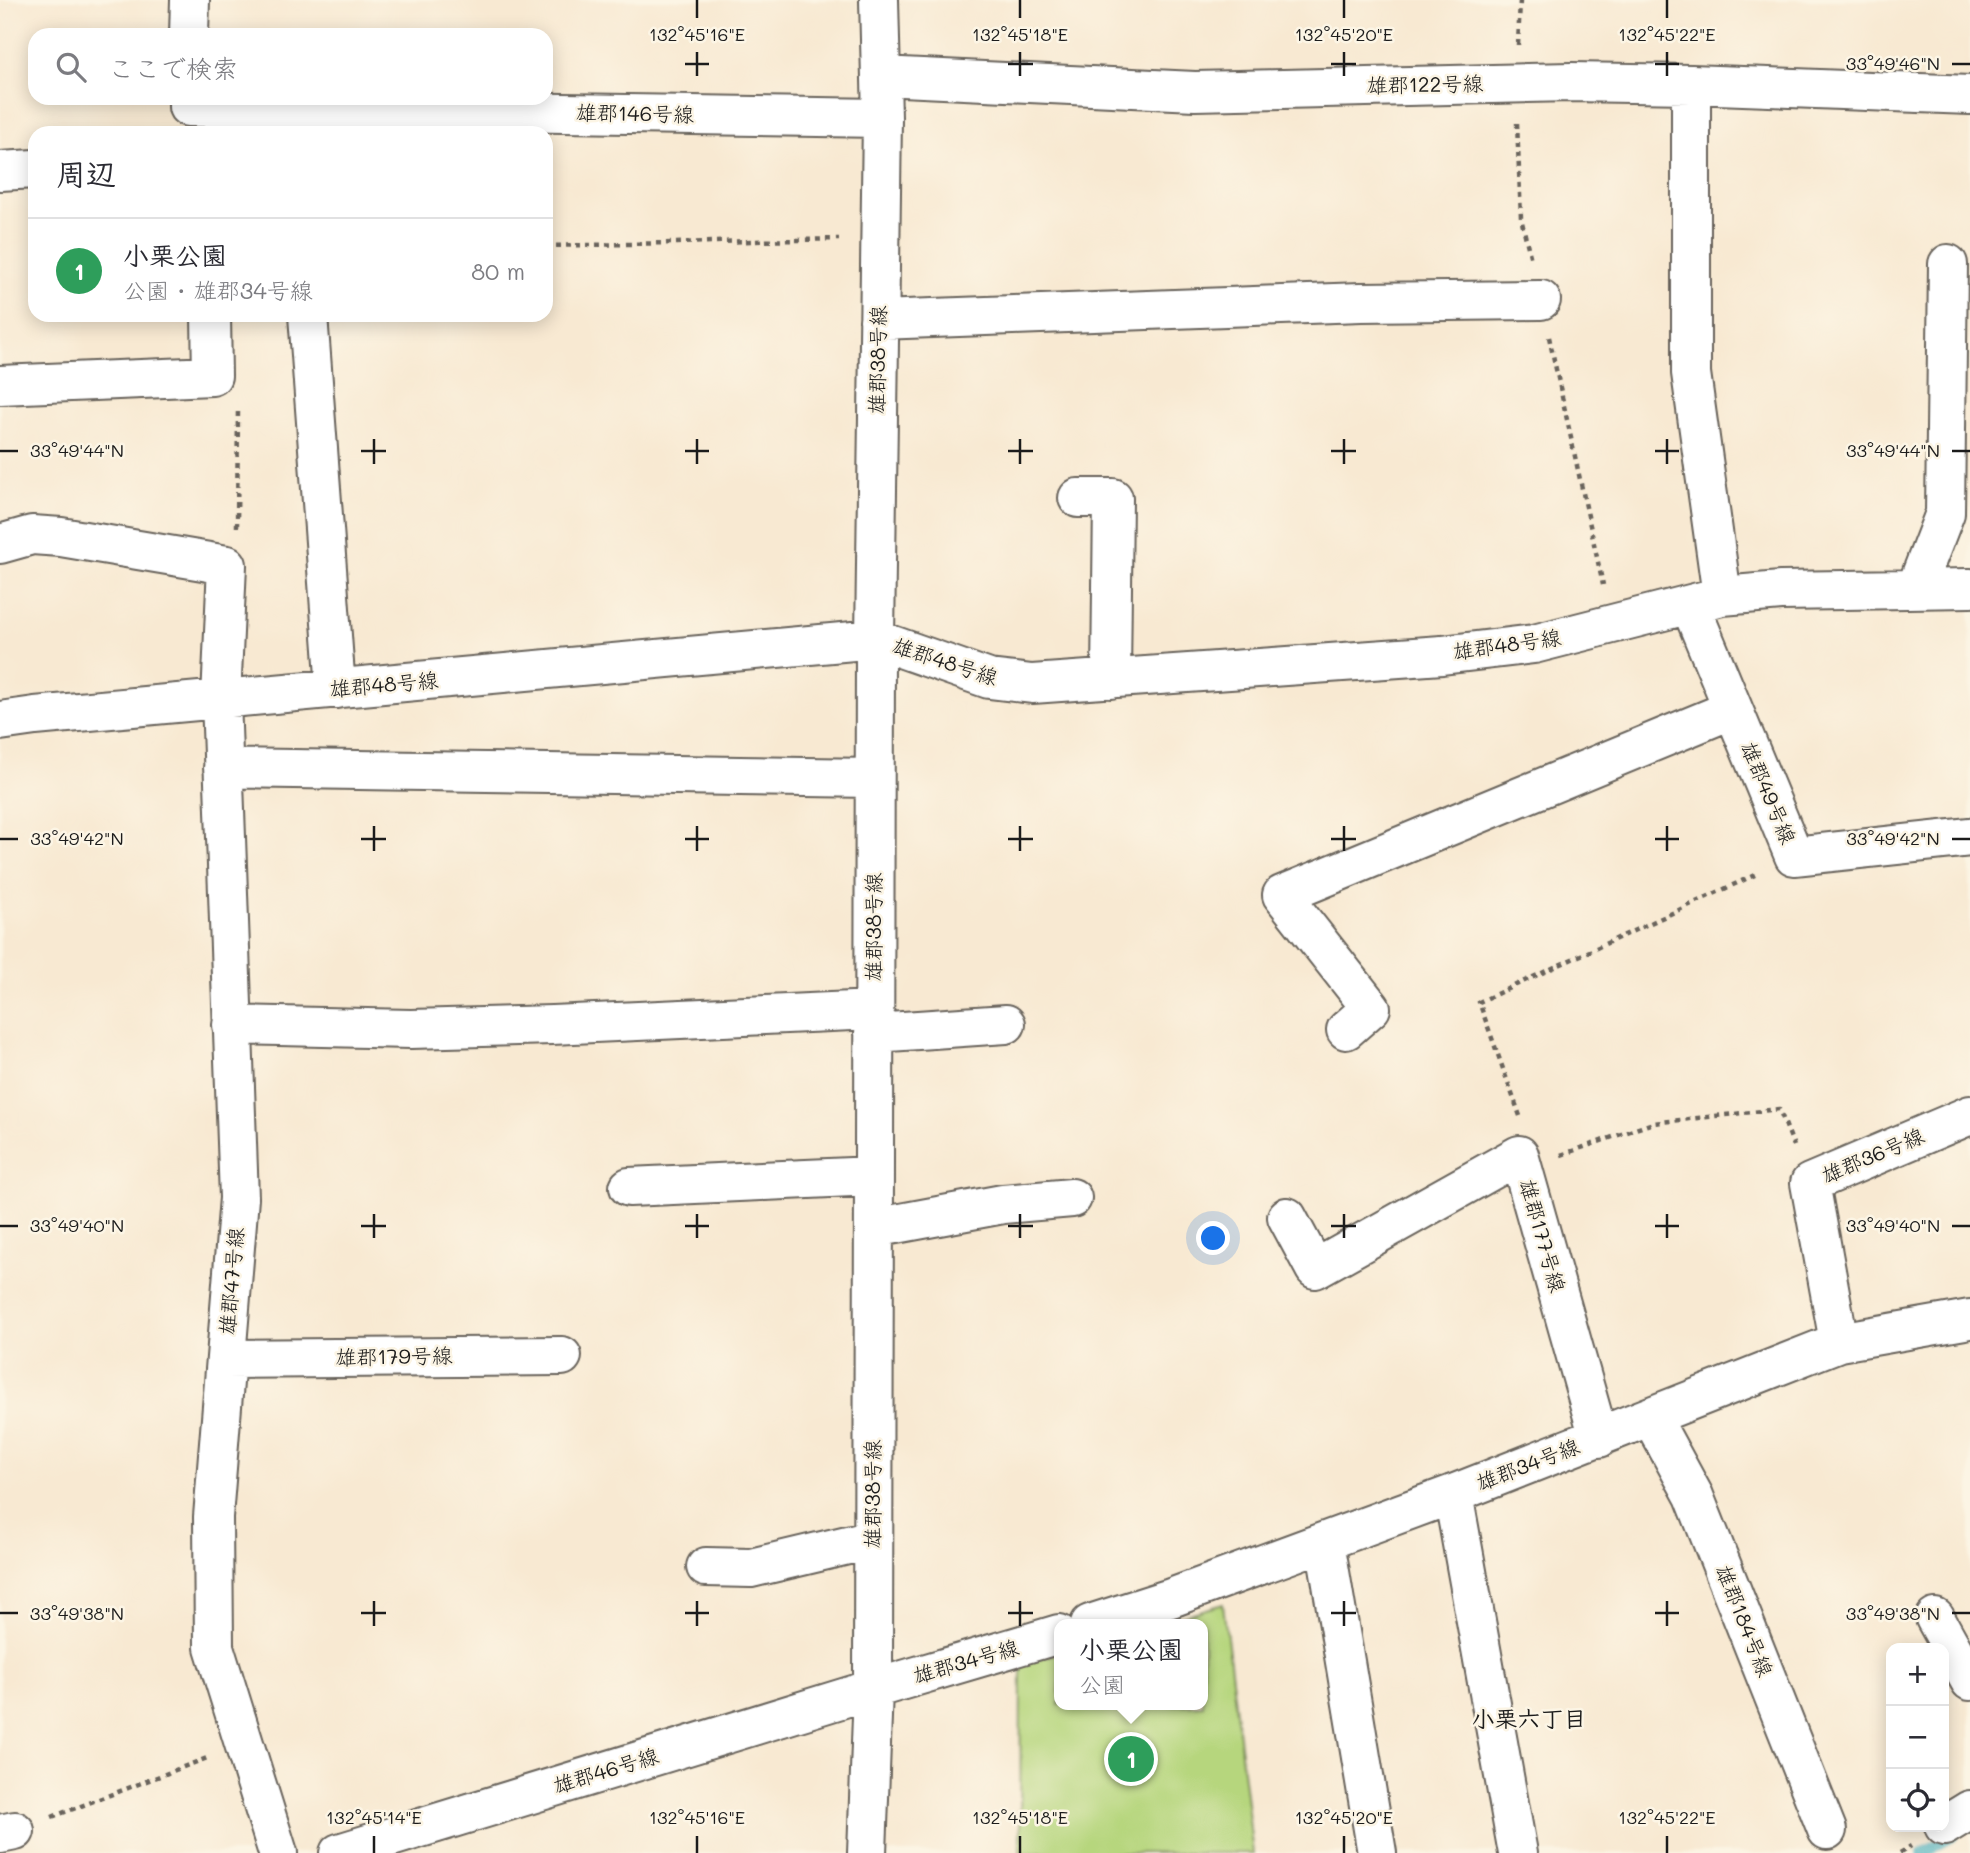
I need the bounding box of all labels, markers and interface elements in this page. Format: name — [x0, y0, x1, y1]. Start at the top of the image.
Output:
text: 132°45'16"E — [649, 22, 745, 46]
text: 132°45'18"E — [972, 22, 1068, 46]
text: 132°45'20"E — [1295, 22, 1393, 46]
text: 132°45'22"E — [1618, 22, 1716, 46]
search box — [28, 28, 553, 105]
icon: search — [52, 48, 90, 86]
text: ここで検索 — [108, 51, 238, 85]
text: 33°49'46"N — [1846, 51, 1940, 75]
street label: 雄郡122号線 — [1366, 69, 1484, 98]
street label: 雄郡146号線 — [576, 98, 694, 127]
text: 周辺 — [56, 153, 116, 193]
text: 小栗公園 — [123, 238, 227, 272]
text: 1 — [74, 256, 84, 286]
text: 80 m — [471, 256, 525, 286]
text: 公園 · 雄郡34号線 — [123, 275, 313, 305]
street label: 雄郡38号線 — [862, 305, 891, 415]
text: 33°49'44"N — [30, 438, 124, 462]
text: 33°49'44"N — [1846, 438, 1940, 462]
street label: 雄郡48号線 — [1451, 623, 1563, 664]
street label: 雄郡48号線 — [889, 631, 1001, 690]
street label: 雄郡48号線 — [328, 665, 439, 702]
street label: 雄郡49号線 — [1736, 737, 1803, 848]
text: 33°49'42"N — [30, 826, 124, 850]
text: 33°49'42"N — [1846, 826, 1940, 850]
street label: 雄郡38号線 — [859, 872, 886, 982]
street label: 雄郡36号線 — [1817, 1121, 1928, 1188]
street label: 雄郡177号線 — [1514, 1176, 1573, 1295]
text: 33°49'40"N — [30, 1213, 124, 1237]
text: 33°49'40"N — [1846, 1213, 1940, 1237]
your location — [1196, 1221, 1230, 1255]
street label: 雄郡47号線 — [212, 1226, 249, 1336]
street label: 雄郡179号線 — [335, 1341, 453, 1370]
street label: 雄郡34号線 — [1472, 1432, 1583, 1496]
street label: 雄郡38号線 — [858, 1439, 885, 1549]
street label: 雄郡184号線 — [1711, 1560, 1780, 1680]
text: 33°49'38"N — [30, 1601, 124, 1625]
text: 33°49'38"N — [1846, 1601, 1940, 1625]
popup — [1054, 1619, 1208, 1710]
text: 小栗公園 — [1079, 1632, 1183, 1666]
street label: 雄郡34号線 — [910, 1633, 1022, 1689]
map controls — [1886, 1643, 1949, 1832]
button: + — [1886, 1643, 1949, 1706]
text: 公園 — [1079, 1669, 1125, 1699]
district label: 小栗六丁目 — [1472, 1703, 1587, 1733]
button: − — [1886, 1706, 1949, 1769]
pin: 1 — [1108, 1733, 1154, 1785]
street label: 雄郡46号線 — [549, 1741, 662, 1798]
button: locate — [1886, 1769, 1949, 1832]
text: 132°45'14"E — [326, 1805, 422, 1829]
text: 132°45'16"E — [649, 1805, 745, 1829]
text: 132°45'18"E — [972, 1805, 1068, 1829]
text: 132°45'20"E — [1295, 1805, 1393, 1829]
text: 132°45'22"E — [1618, 1805, 1716, 1829]

